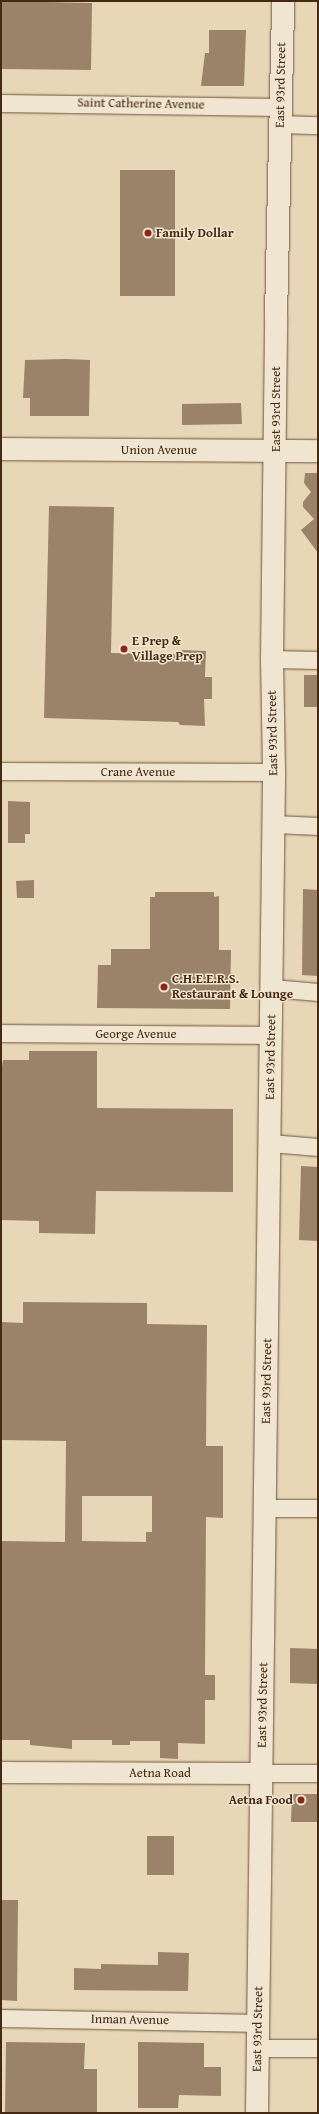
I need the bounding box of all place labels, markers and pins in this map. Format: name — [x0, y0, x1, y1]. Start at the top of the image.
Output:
place label: Family Dollar — [156, 225, 234, 241]
marker: Family Dollar — [143, 228, 153, 238]
place label: E Prep & Village Prep — [132, 634, 203, 665]
marker: E Prep & Village Prep — [119, 644, 129, 654]
place label: C.H.E.E.R.S. Restaurant & Lounge — [172, 972, 293, 1003]
marker: C.H.E.E.R.S. Restaurant & Lounge — [159, 982, 169, 992]
place label: Aetna Food — [229, 1792, 293, 1808]
marker: Aetna Food — [296, 1795, 306, 1805]

